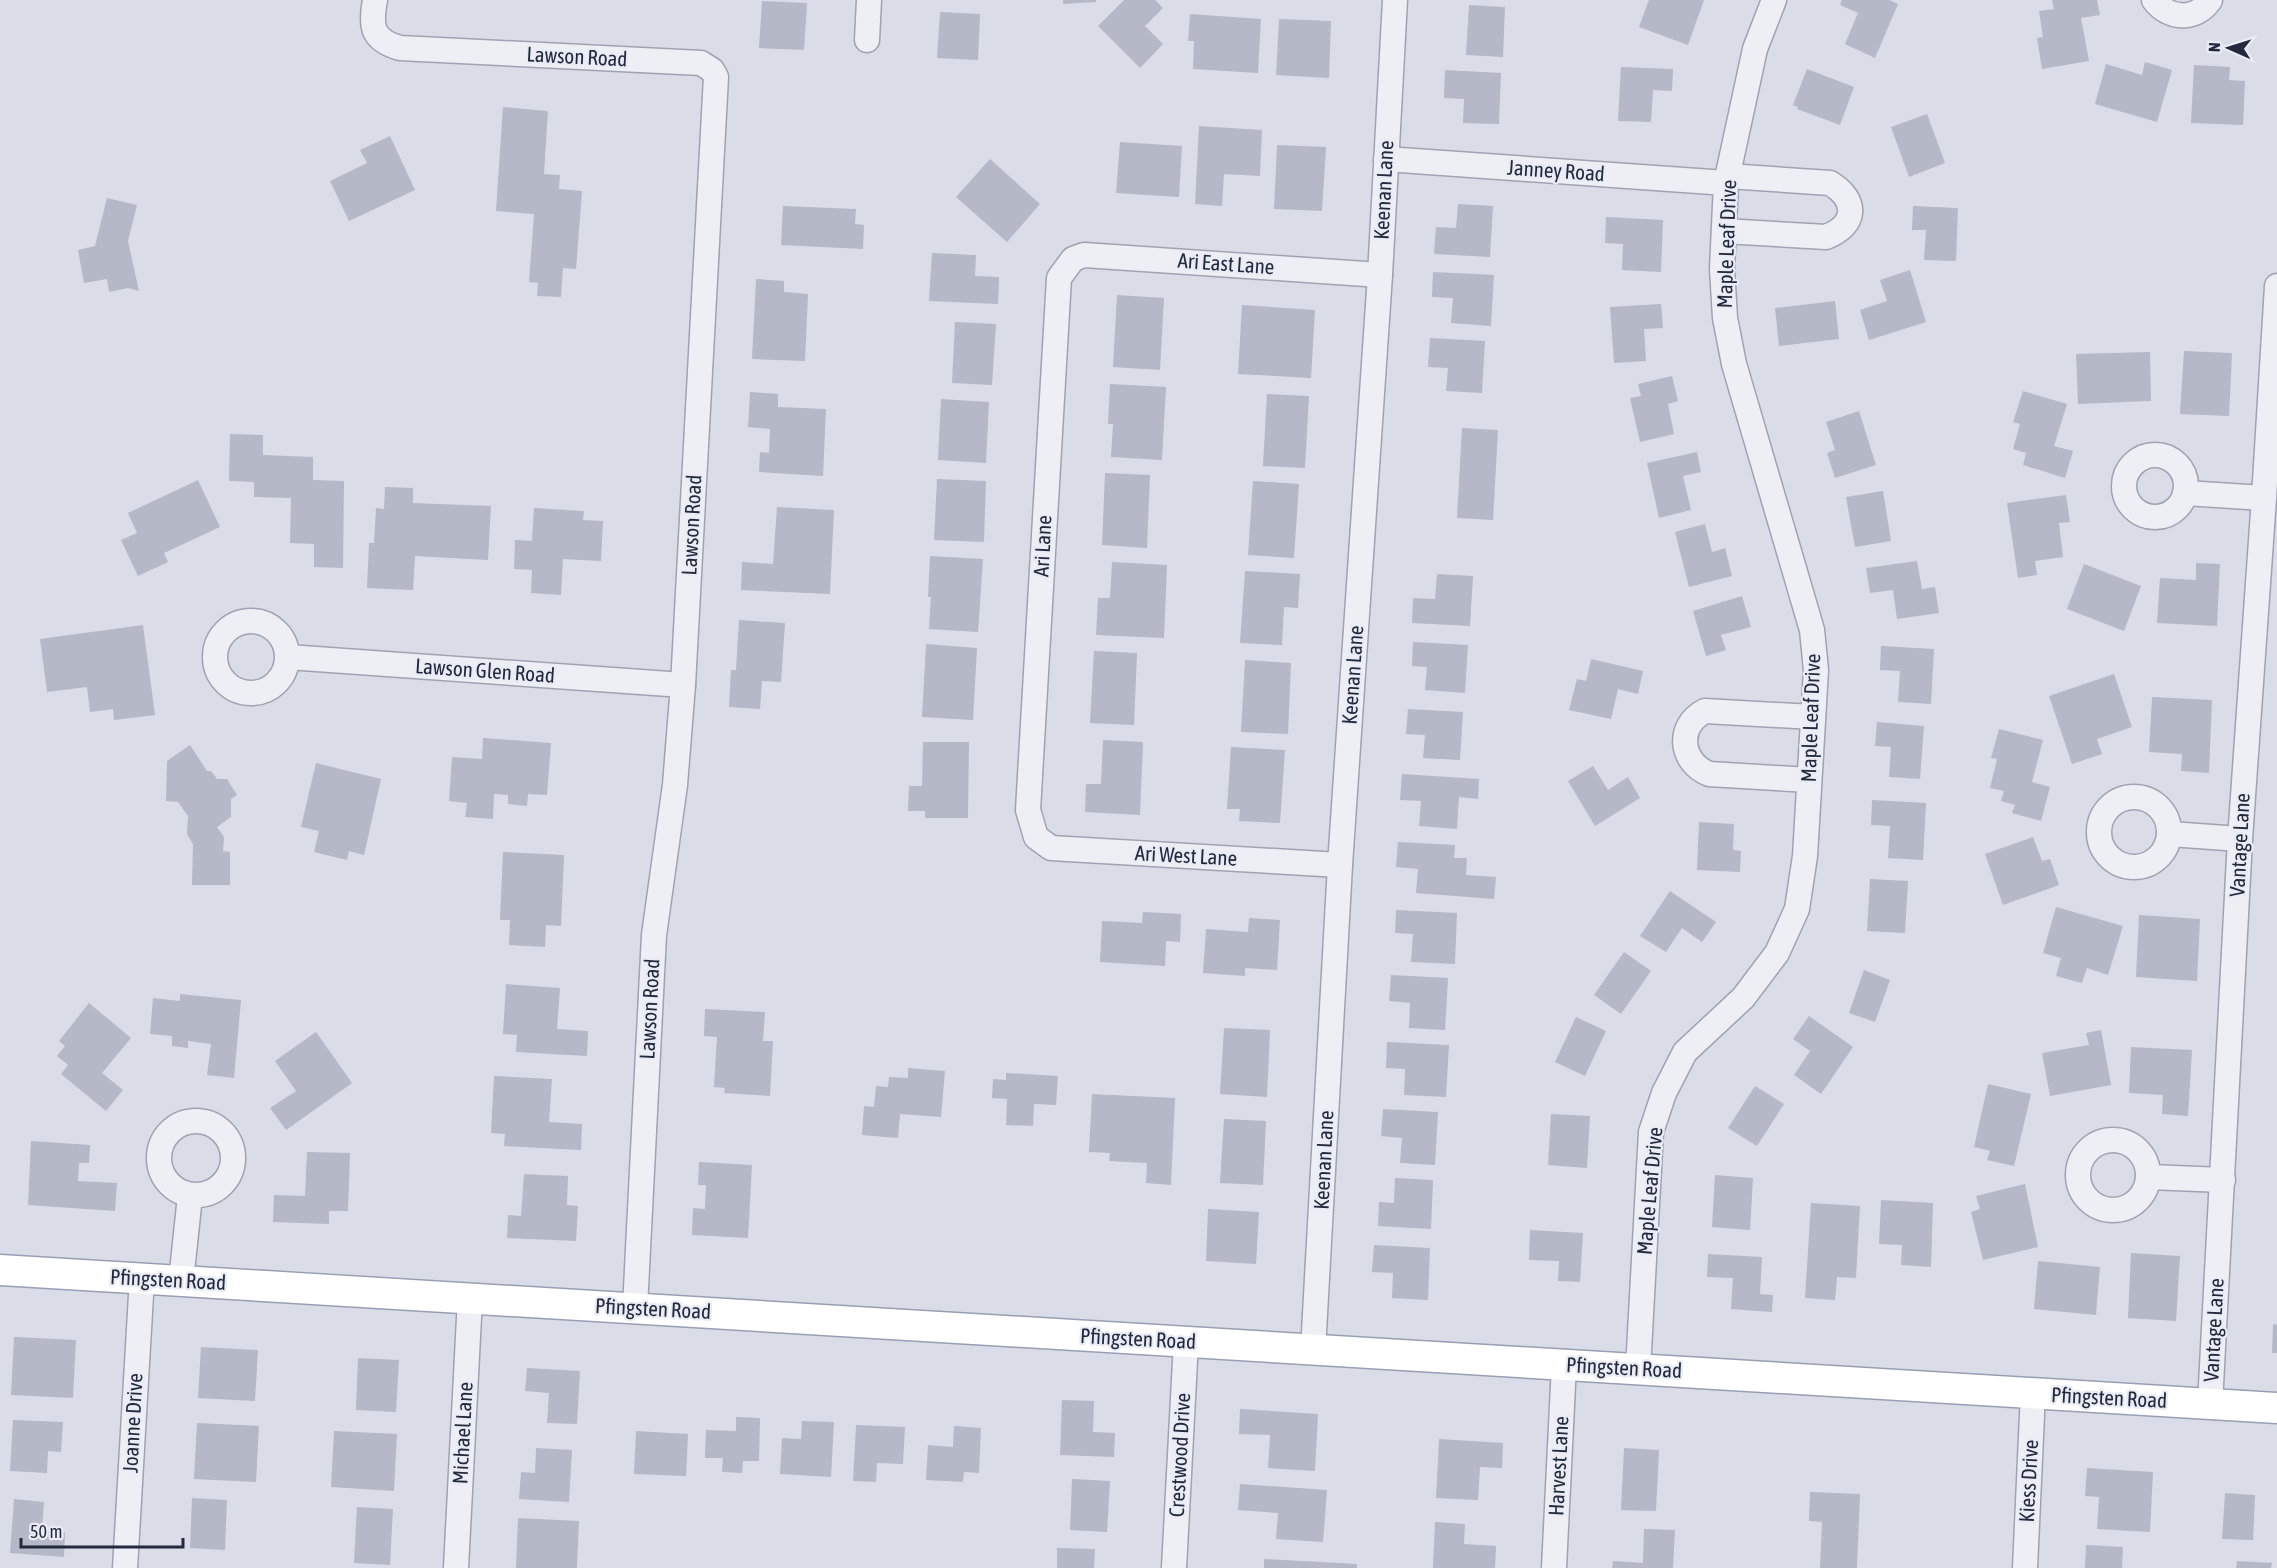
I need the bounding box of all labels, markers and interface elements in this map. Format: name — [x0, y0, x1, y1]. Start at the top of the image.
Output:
north arrow — [2199, 18, 2259, 78]
street label: Lawson Road — [526, 41, 628, 71]
text: N — [2205, 42, 2223, 52]
street label: Keenan Lane — [1368, 140, 1398, 240]
street label: Janney Road — [1506, 155, 1606, 185]
street label: Maple Leaf Drive — [1712, 179, 1740, 309]
street label: Ari East Lane — [1177, 248, 1275, 278]
street label: Lawson Road — [676, 474, 706, 576]
street label: Ari Lane — [1028, 514, 1056, 577]
street label: Keenan Lane — [1337, 624, 1367, 725]
street label: Lawson Glen Road — [414, 653, 556, 687]
street label: Maple Leaf Drive — [1796, 653, 1824, 783]
street label: Vantage Lane — [2224, 792, 2254, 898]
street label: Ari West Lane — [1134, 840, 1238, 870]
street label: Lawson Road — [634, 958, 664, 1060]
street label: Keenan Lane — [1308, 1110, 1338, 1210]
street label: Maple Leaf Drive — [1631, 1126, 1667, 1256]
street label: Pfingsten Road — [109, 1264, 227, 1294]
street label: Vantage Lane — [2198, 1277, 2228, 1383]
street label: Pfingsten Road — [594, 1293, 712, 1323]
street label: Pfingsten Road — [1079, 1323, 1197, 1353]
street label: Pfingsten Road — [1565, 1352, 1683, 1382]
street label: Joanne Drive — [117, 1372, 147, 1473]
street label: Michael Lane — [447, 1381, 477, 1485]
street label: Pfingsten Road — [2050, 1382, 2168, 1412]
street label: Crestwood Drive — [1164, 1392, 1194, 1518]
street label: Harvest Lane — [1543, 1415, 1573, 1517]
street label: Kiess Drive — [2014, 1439, 2042, 1523]
scale bar — [21, 1511, 183, 1549]
text: 50 m — [30, 1521, 62, 1542]

